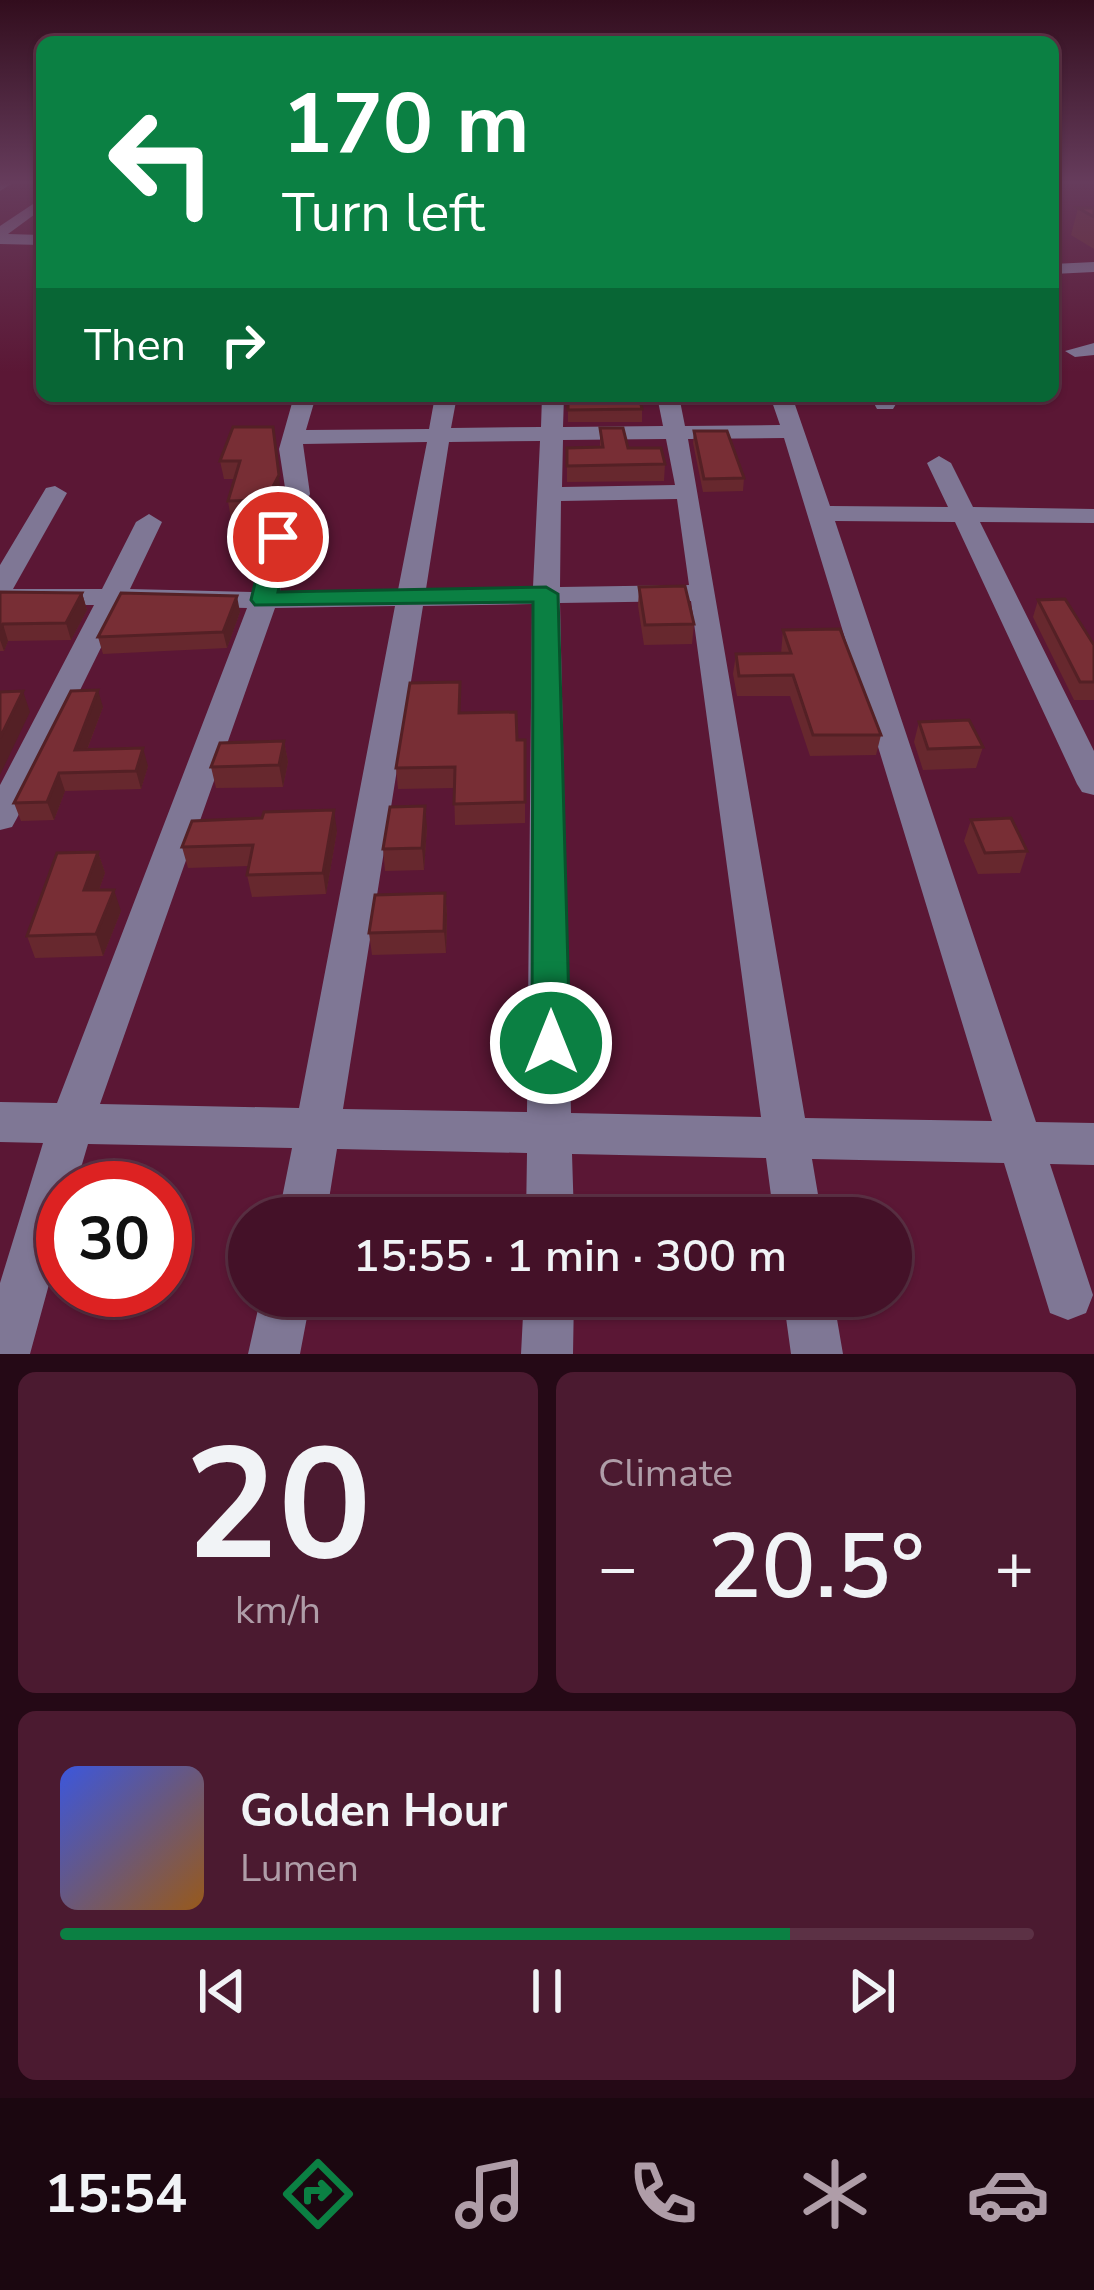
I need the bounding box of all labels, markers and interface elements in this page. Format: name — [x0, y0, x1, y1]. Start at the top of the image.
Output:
text: 170 m — [282, 67, 530, 182]
icon: left — [84, 84, 240, 240]
text: Turn left — [282, 176, 485, 250]
icon: right — [210, 312, 276, 378]
text: Then — [84, 315, 186, 376]
pin — [227, 486, 329, 588]
icon: arrive — [245, 504, 311, 570]
position arrow — [488, 980, 614, 1106]
speed limit sign: 30 — [36, 1161, 192, 1317]
text: 15:55 · 1 min · 300 m — [353, 1226, 787, 1287]
text: 20 — [184, 1399, 372, 1612]
text: Climate — [598, 1447, 733, 1500]
text: 20.5° — [707, 1506, 925, 1629]
text: − — [598, 1523, 638, 1613]
text: + — [994, 1523, 1034, 1613]
text: km/h — [235, 1584, 321, 1637]
text: Golden Hour — [240, 1781, 507, 1842]
text: Lumen — [240, 1842, 359, 1895]
icon: previous — [189, 1958, 255, 2024]
icon: pause — [514, 1958, 580, 2024]
icon: next — [839, 1958, 905, 2024]
icon: directions — [276, 2152, 360, 2236]
icon: music — [448, 2152, 532, 2236]
icon: phone — [621, 2152, 705, 2236]
icon: climate — [793, 2152, 877, 2236]
icon: car — [966, 2152, 1050, 2236]
text: 15:54 — [44, 2157, 187, 2231]

